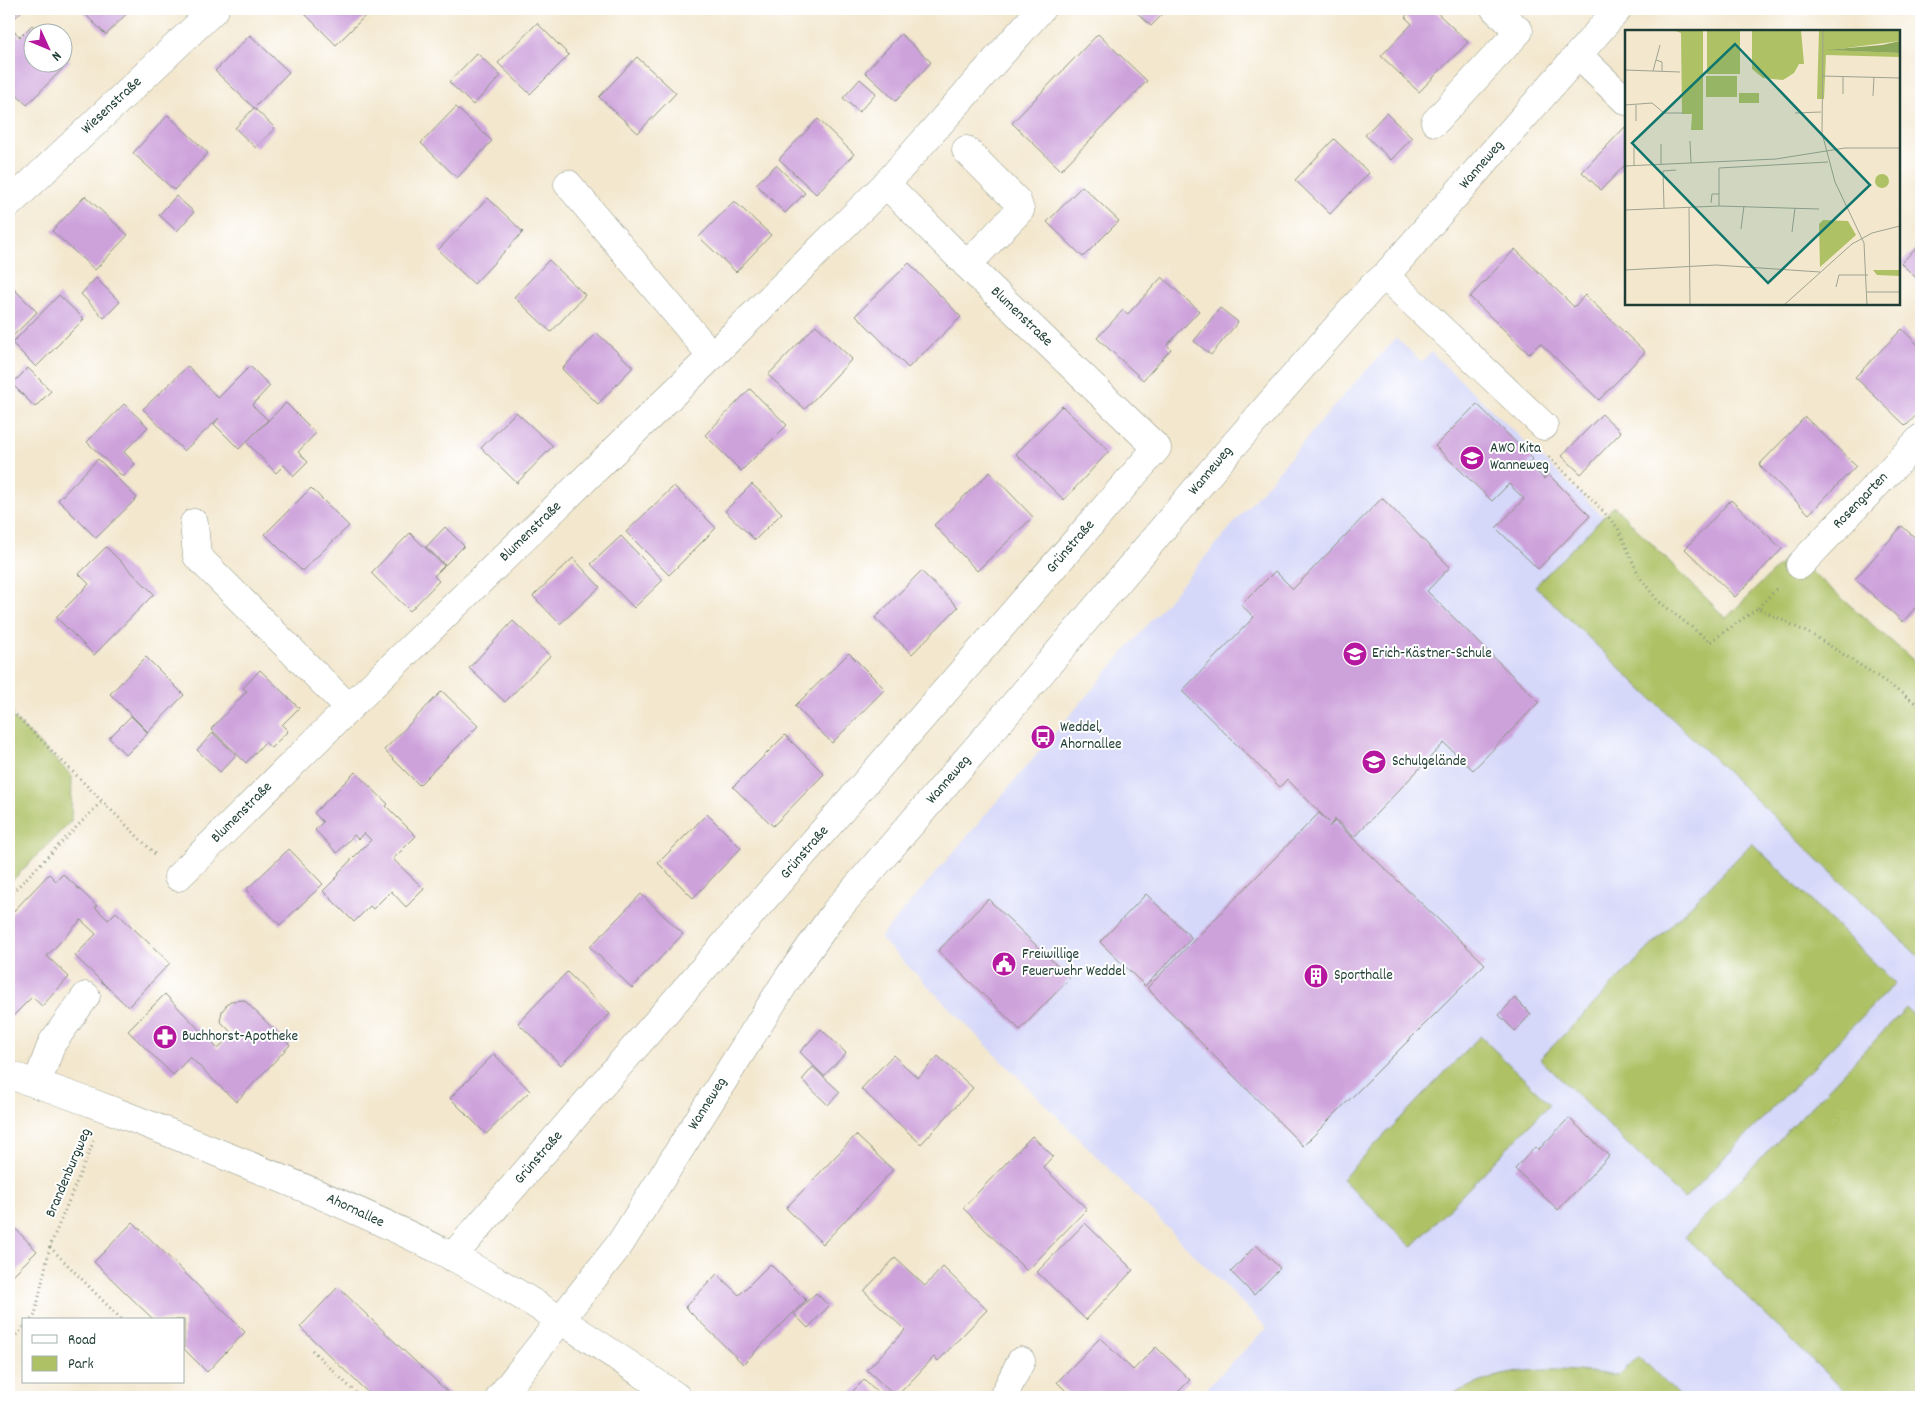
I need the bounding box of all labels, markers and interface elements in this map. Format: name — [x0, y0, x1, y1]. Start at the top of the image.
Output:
north arrow — [22, 22, 72, 72]
inset map — [1625, 30, 1900, 305]
text: N — [46, 46, 66, 65]
street label: Wiesenstraße — [77, 72, 148, 140]
street label: Wanneweg — [1454, 136, 1510, 194]
street label: Blumenstraße — [985, 282, 1057, 353]
place label: AWO Kita Wanneweg — [1490, 438, 1549, 477]
street label: Wanneweg — [1184, 441, 1238, 501]
school or university icon: AWO Kita Wanneweg — [1459, 445, 1485, 471]
street label: Rosengarten — [1828, 467, 1894, 535]
street label: Blumenstraße — [495, 496, 567, 567]
street label: Grünstraße — [1041, 515, 1101, 579]
school or university icon: Erich-Kästner-Schule — [1342, 641, 1368, 667]
place label: Erich-Kästner-Schule — [1372, 643, 1492, 665]
place label: Weddel, Ahornallee — [1060, 717, 1122, 756]
bus stop icon: Weddel, Ahornallee — [1030, 724, 1056, 750]
school or university icon: Schulgelände — [1361, 749, 1387, 775]
street label: Wanneweg — [921, 751, 977, 809]
place label: Schulgelände — [1392, 751, 1467, 773]
street label: Blumenstraße — [206, 777, 278, 849]
street label: Grünstraße — [775, 821, 835, 885]
place label: Freiwillige Feuerwehr Weddel — [1022, 944, 1126, 983]
public building icon: Freiwillige Feuerwehr Weddel — [991, 951, 1017, 977]
building icon: Sporthalle — [1303, 963, 1329, 989]
place label: Sporthalle — [1334, 965, 1393, 987]
pharmacy icon: Buchhorst-Apotheke — [152, 1024, 178, 1050]
place label: Buchhorst-Apotheke — [182, 1026, 299, 1048]
street label: Wanneweg — [683, 1073, 733, 1135]
street label: Brandenburgweg — [40, 1125, 98, 1221]
street label: Grünstraße — [509, 1126, 569, 1190]
street label: Ahornallee — [322, 1188, 388, 1234]
legend — [22, 1318, 185, 1384]
text: Road — [68, 1330, 96, 1352]
text: Park — [68, 1354, 94, 1376]

